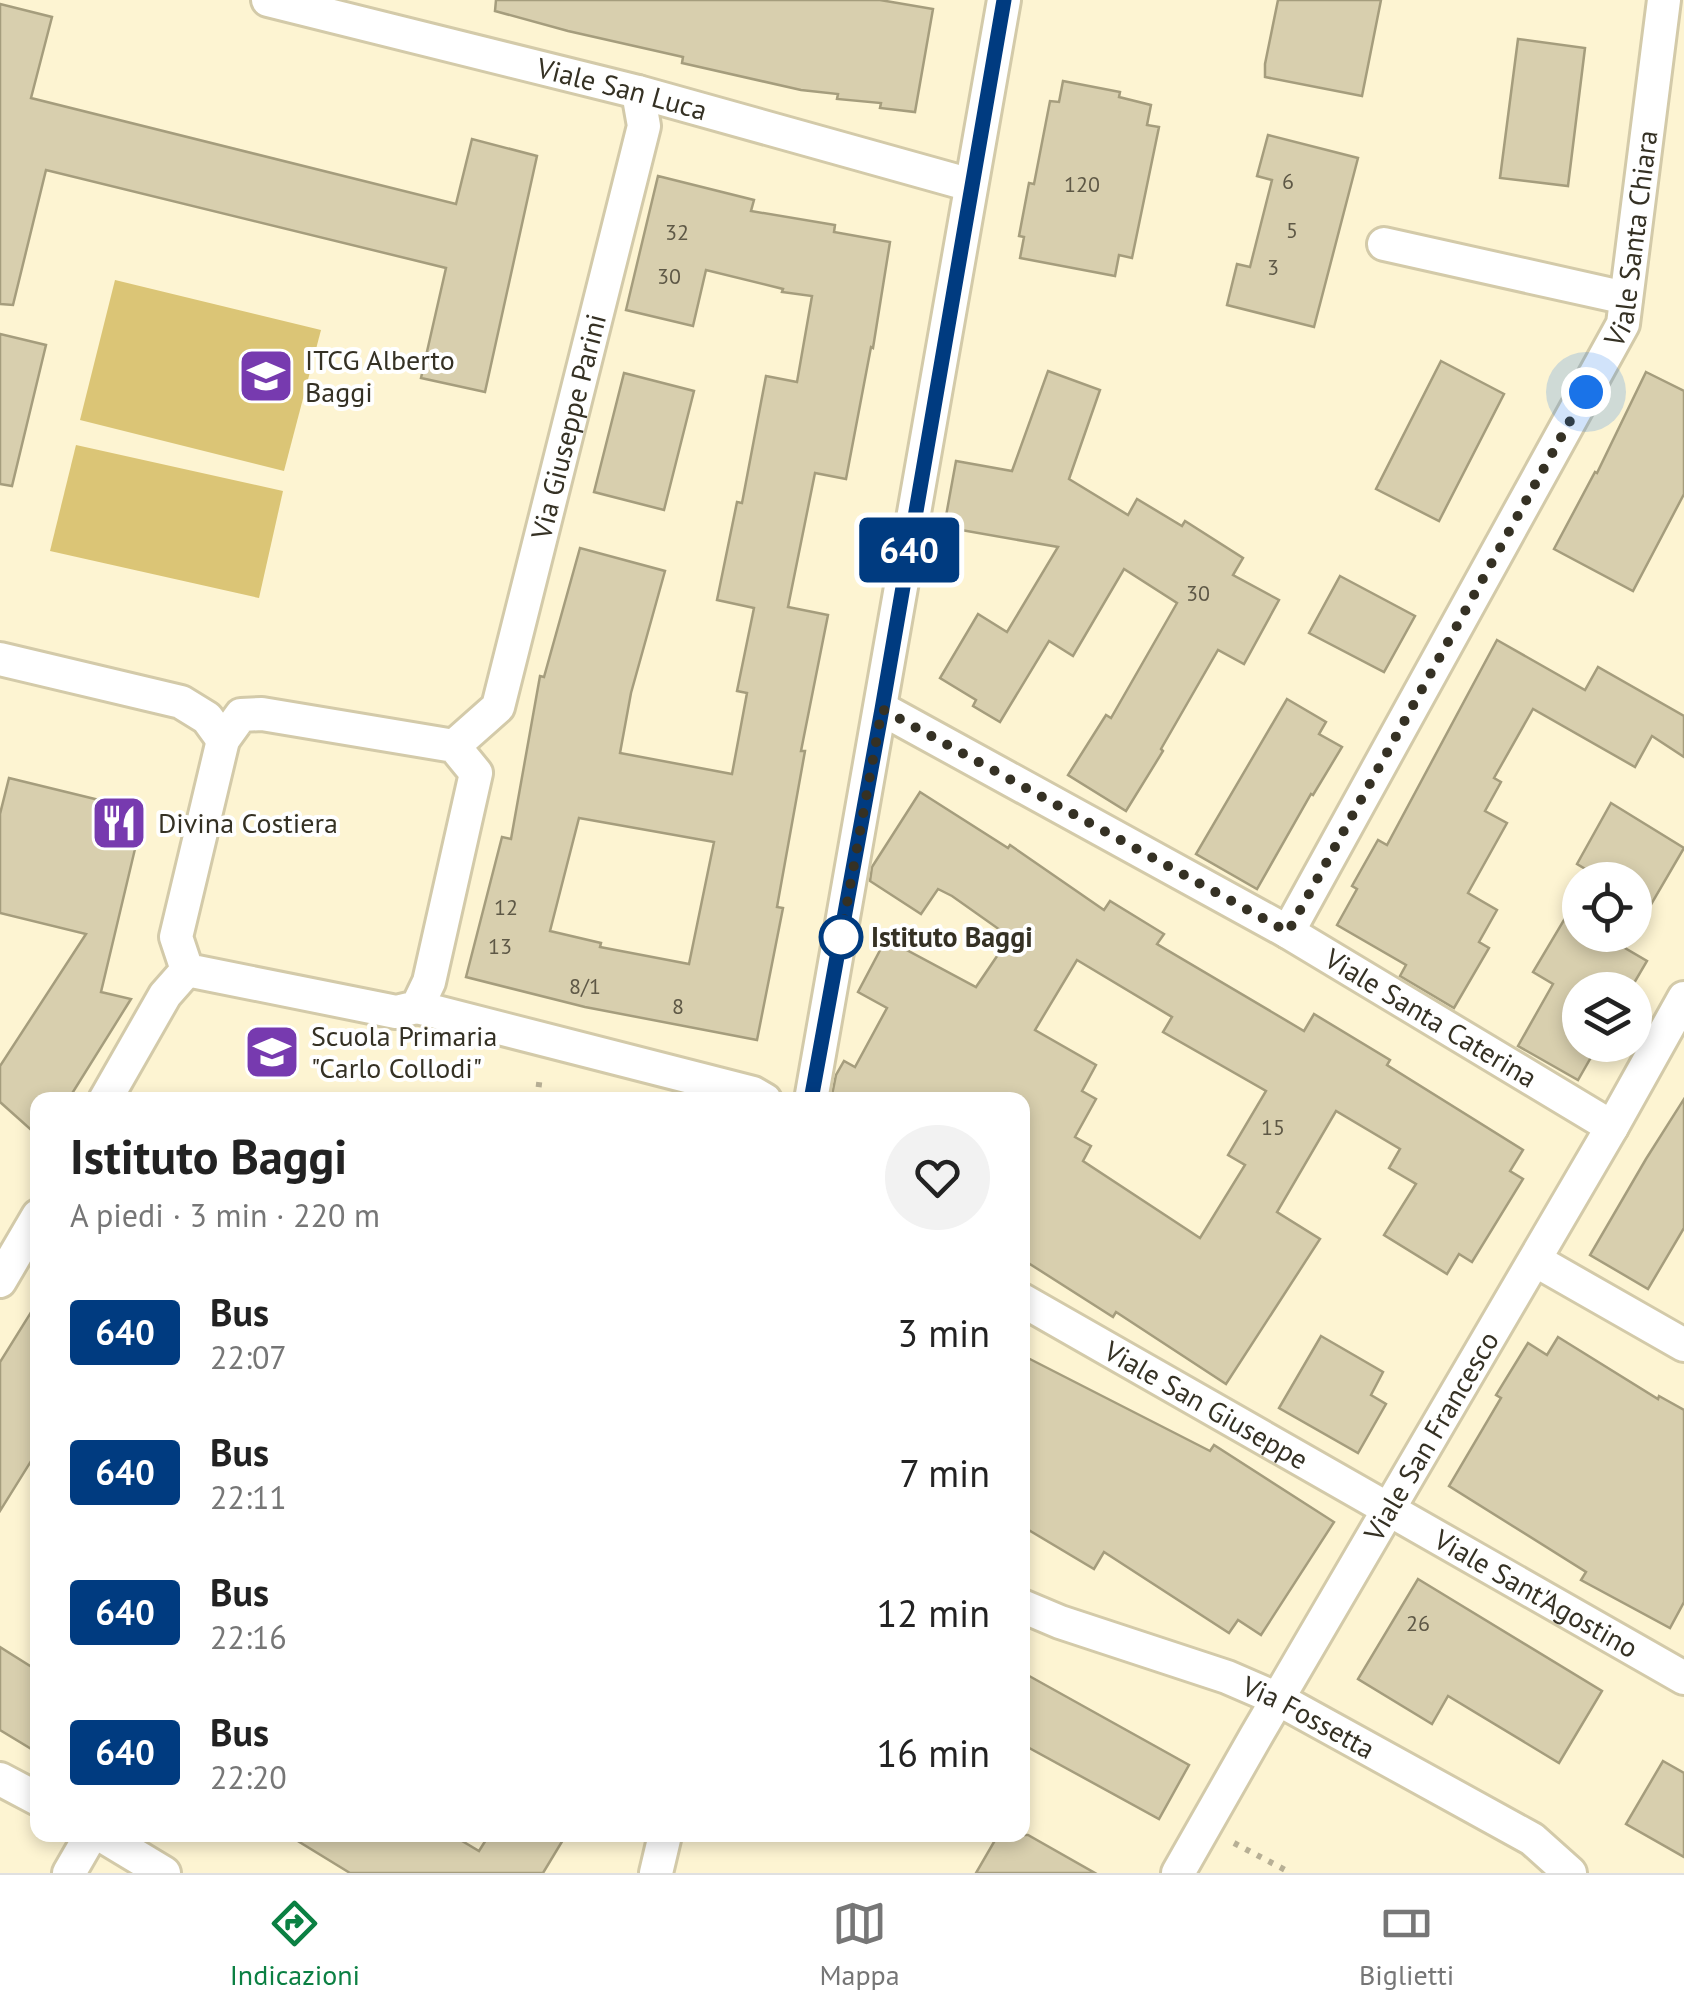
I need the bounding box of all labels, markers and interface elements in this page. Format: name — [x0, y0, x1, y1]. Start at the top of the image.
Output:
street label: Viale San Luca — [532, 48, 711, 128]
street label: Viale Santa Chiara — [1595, 128, 1665, 354]
house number: 6 — [1282, 167, 1294, 195]
house number: 120 — [1064, 170, 1100, 198]
house number: 5 — [1286, 216, 1298, 244]
house number: 32 — [665, 218, 689, 246]
house number: 3 — [1267, 253, 1279, 281]
house number: 30 — [657, 262, 681, 290]
street label: Via Giuseppe Parini — [522, 310, 614, 544]
place label: ITCG Alberto Baggi — [305, 341, 455, 410]
school or university icon: ITCG Alberto Baggi — [236, 346, 296, 406]
your location — [1561, 367, 1611, 417]
line badge: 640 — [852, 518, 966, 582]
text: 640 — [879, 527, 939, 573]
house number: 30 — [1186, 579, 1210, 607]
restaurant icon: Divina Costiera — [89, 793, 149, 853]
place label: Divina Costiera — [158, 804, 338, 841]
map controls — [1562, 862, 1652, 1062]
button: locate — [1562, 862, 1652, 952]
house number: 12 — [494, 893, 518, 921]
marker: Istituto Baggi — [820, 916, 862, 958]
place label: Istituto Baggi — [871, 918, 1033, 955]
house number: 13 — [488, 932, 512, 960]
street label: Viale Santa Caterina — [1317, 939, 1544, 1096]
house number: 8/1 — [569, 972, 601, 1000]
button: layers — [1562, 972, 1652, 1062]
house number: 8 — [672, 992, 684, 1020]
place label: Scuola Primaria "Carlo Collodi" — [311, 1017, 497, 1086]
school or university icon: Scuola Primaria "Carlo Collodi" — [242, 1022, 302, 1082]
house number: 15 — [1261, 1113, 1285, 1141]
text: Istituto Baggi — [70, 1125, 347, 1187]
button: heart — [885, 1125, 990, 1230]
text: A piedi · 3 min · 220 m — [70, 1194, 380, 1236]
text: Bus — [210, 1287, 269, 1336]
text: 3 min — [897, 1308, 990, 1357]
text: 640 — [95, 1309, 155, 1355]
street label: Viale San Francesco — [1355, 1324, 1507, 1548]
street label: Viale San Giuseppe — [1097, 1331, 1315, 1478]
text: 22:07 — [210, 1336, 287, 1378]
text: Bus — [210, 1427, 269, 1476]
text: 7 min — [899, 1448, 990, 1497]
text: 640 — [95, 1449, 155, 1495]
text: 22:11 — [210, 1476, 287, 1518]
street label: Viale Sant'Agostino — [1427, 1520, 1645, 1666]
text: Bus — [210, 1567, 269, 1616]
text: 12 min — [877, 1588, 990, 1637]
text: 640 — [95, 1589, 155, 1635]
house number: 26 — [1406, 1609, 1430, 1637]
text: 22:16 — [210, 1616, 287, 1658]
street label: Via Fossetta — [1236, 1666, 1382, 1767]
text: Bus — [210, 1707, 269, 1756]
text: 16 min — [877, 1728, 990, 1777]
text: 640 — [95, 1729, 155, 1775]
text: 22:20 — [210, 1756, 287, 1798]
tab: Indicazioni — [230, 1896, 360, 1993]
tab: Mappa — [819, 1896, 900, 1993]
tab: Biglietti — [1359, 1896, 1454, 1993]

